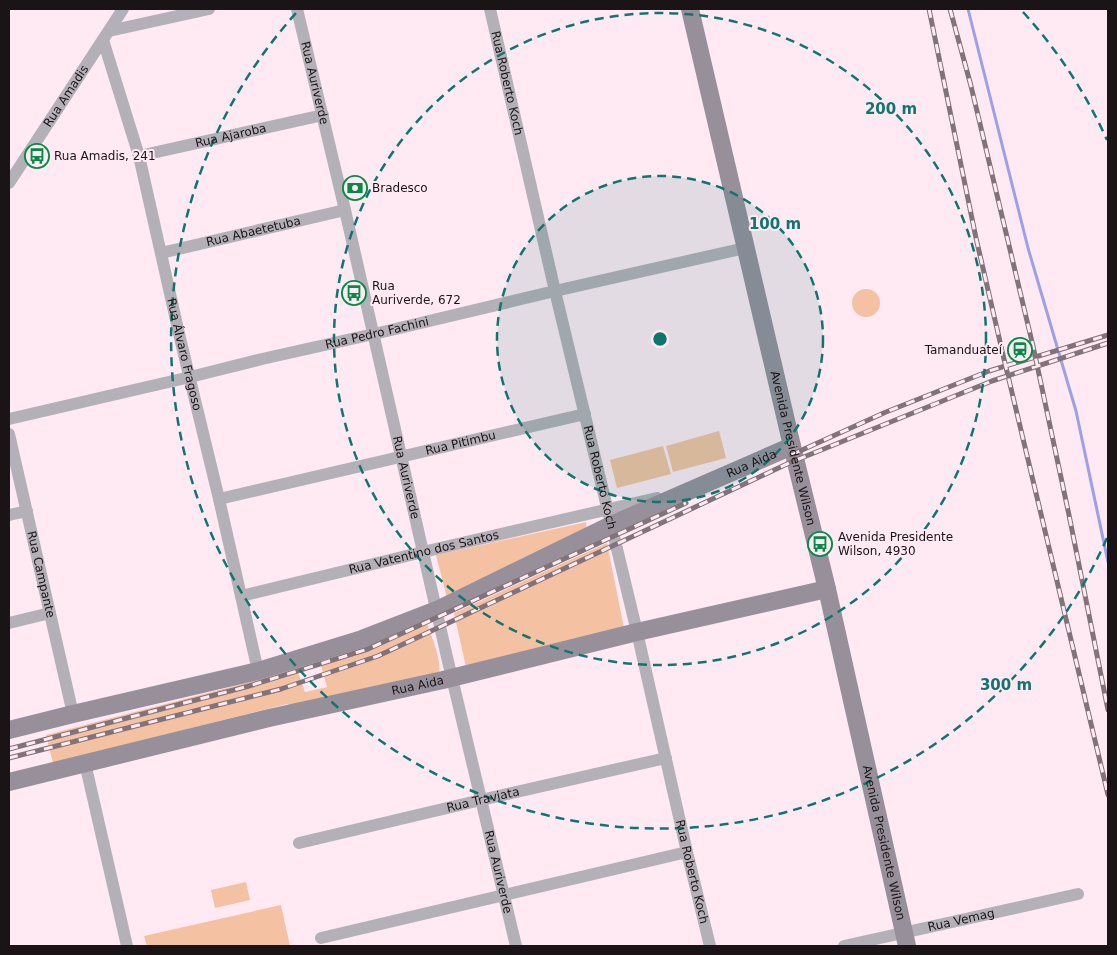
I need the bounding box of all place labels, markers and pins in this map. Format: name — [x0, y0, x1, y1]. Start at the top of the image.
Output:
bus stop icon: Rua Amadis, 241 — [24, 143, 50, 169]
place label: Rua Amadis, 241 — [54, 149, 156, 163]
bank icon: Bradesco — [342, 175, 368, 201]
place label: Bradesco — [372, 181, 428, 195]
place label: Rua Auriverde, 672 — [372, 279, 461, 307]
bus stop icon: Rua Auriverde, 672 — [341, 280, 367, 306]
centre of rings — [651, 330, 669, 348]
station icon: Tamanduateí — [1007, 337, 1033, 363]
place label: Tamanduateí — [924, 343, 1003, 357]
place label: Avenida Presidente Wilson, 4930 — [838, 530, 953, 558]
bus stop icon: Avenida Presidente Wilson, 4930 — [807, 531, 833, 557]

